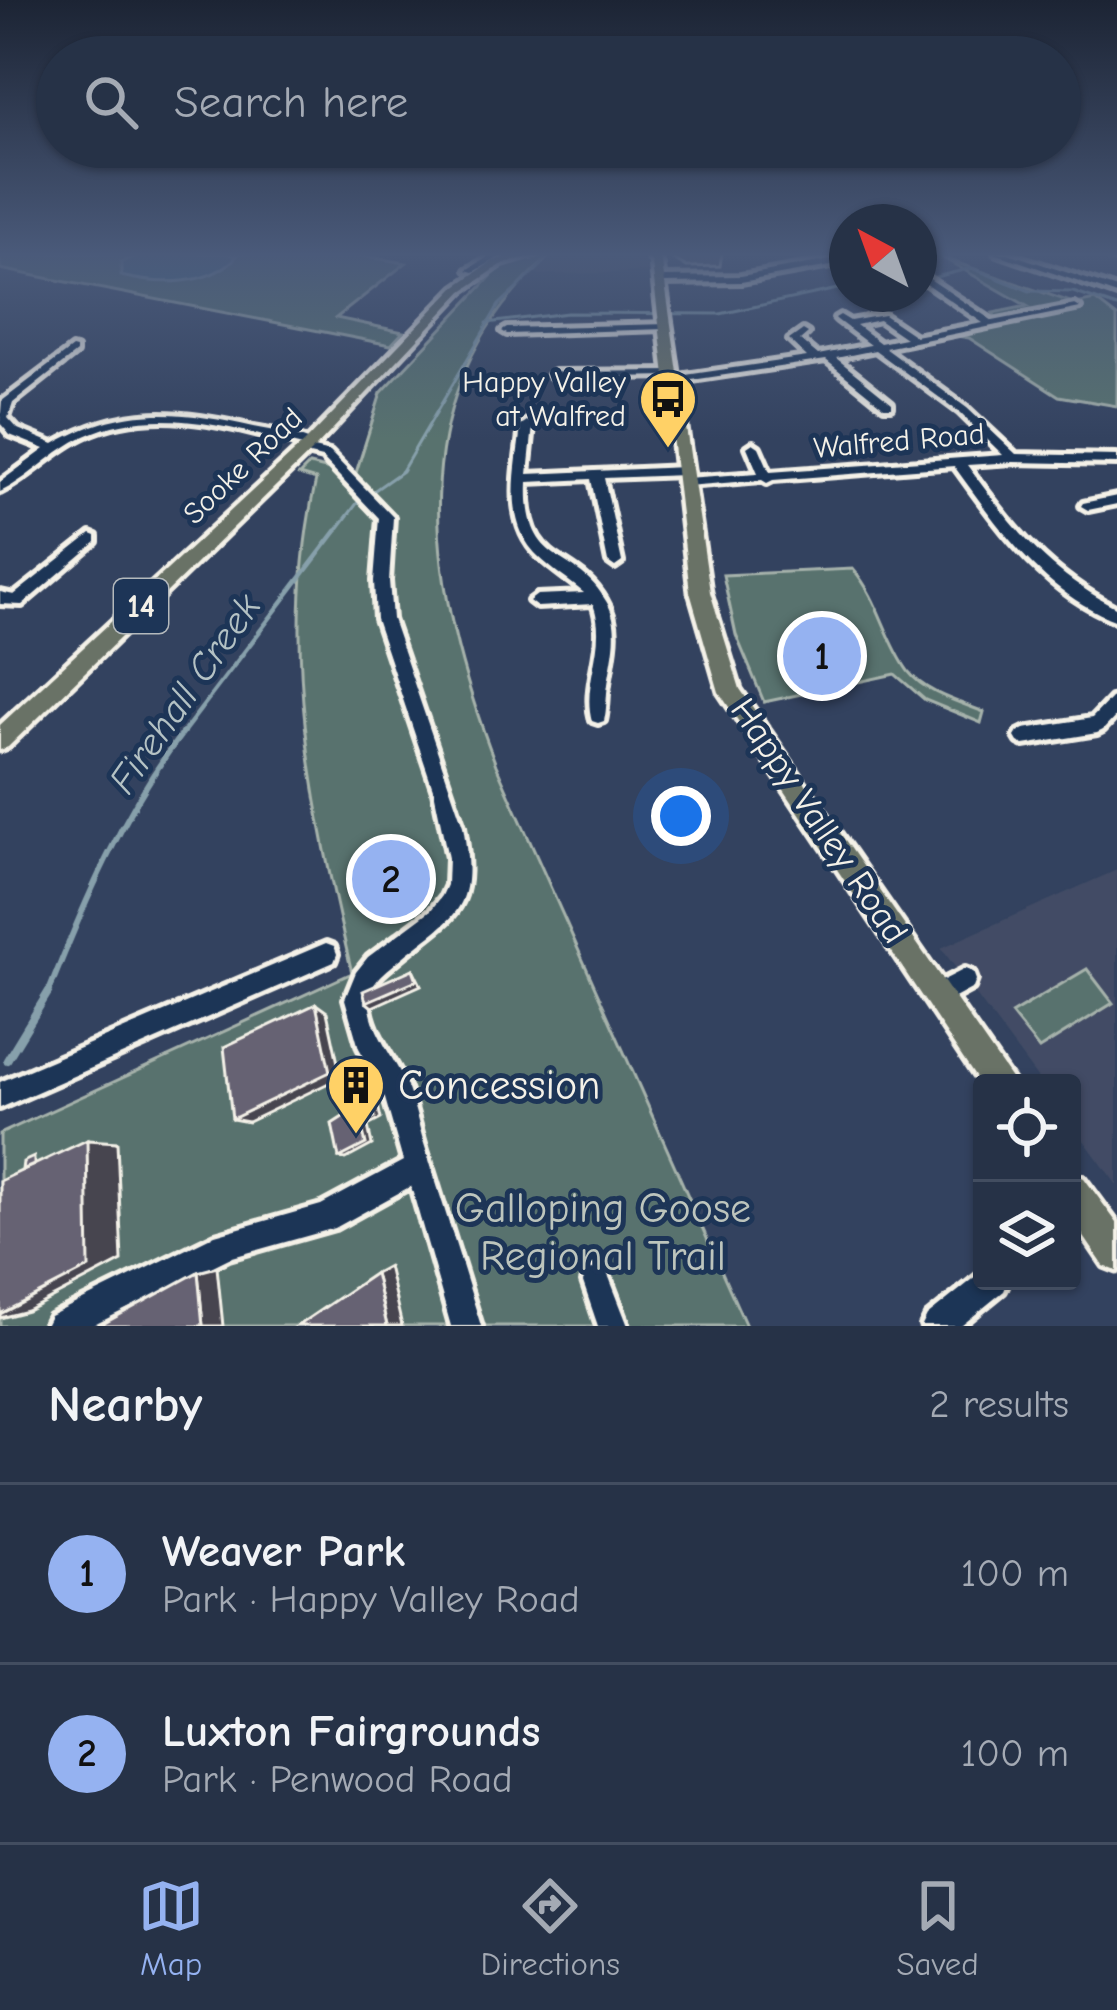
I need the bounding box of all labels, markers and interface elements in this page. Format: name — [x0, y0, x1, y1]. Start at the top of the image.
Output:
search box — [36, 36, 1081, 168]
icon: search — [78, 69, 144, 135]
text: Search here — [174, 76, 408, 128]
north arrow — [829, 204, 937, 312]
place label: Happy Valley at Walfred — [462, 365, 627, 434]
bus stop icon: Happy Valley at Walfred — [637, 368, 699, 450]
street label: Sooke Road — [176, 401, 310, 531]
street label: Walfred Road — [812, 416, 986, 466]
road number: 14 — [114, 579, 168, 633]
water label: Firehall Creek — [100, 585, 271, 802]
pin: 1 — [783, 611, 861, 701]
street label: Happy Valley Road — [722, 691, 916, 951]
your location — [651, 786, 711, 846]
pin: 2 — [352, 834, 430, 924]
building icon: Concession — [325, 1054, 387, 1136]
place label: Concession — [398, 1061, 600, 1110]
map controls — [973, 1074, 1081, 1290]
button: locate — [973, 1074, 1081, 1182]
button: layers — [973, 1182, 1081, 1290]
park label: Galloping Goose Regional Trail — [455, 1184, 751, 1281]
text: Nearby — [48, 1375, 202, 1434]
text: 2 results — [929, 1382, 1069, 1427]
text: Weaver Park — [162, 1525, 405, 1577]
text: 1 — [79, 1551, 95, 1596]
text: 100 m — [961, 1551, 1069, 1596]
text: Park · Happy Valley Road — [162, 1577, 580, 1622]
text: Luxton Fairgrounds — [162, 1705, 540, 1757]
text: 2 — [77, 1731, 97, 1776]
text: 100 m — [961, 1731, 1069, 1776]
text: Park · Penwood Road — [162, 1757, 513, 1802]
tab: Map — [138, 1873, 204, 1983]
tab: Directions — [481, 1873, 620, 1983]
tab: Saved — [896, 1873, 979, 1983]

